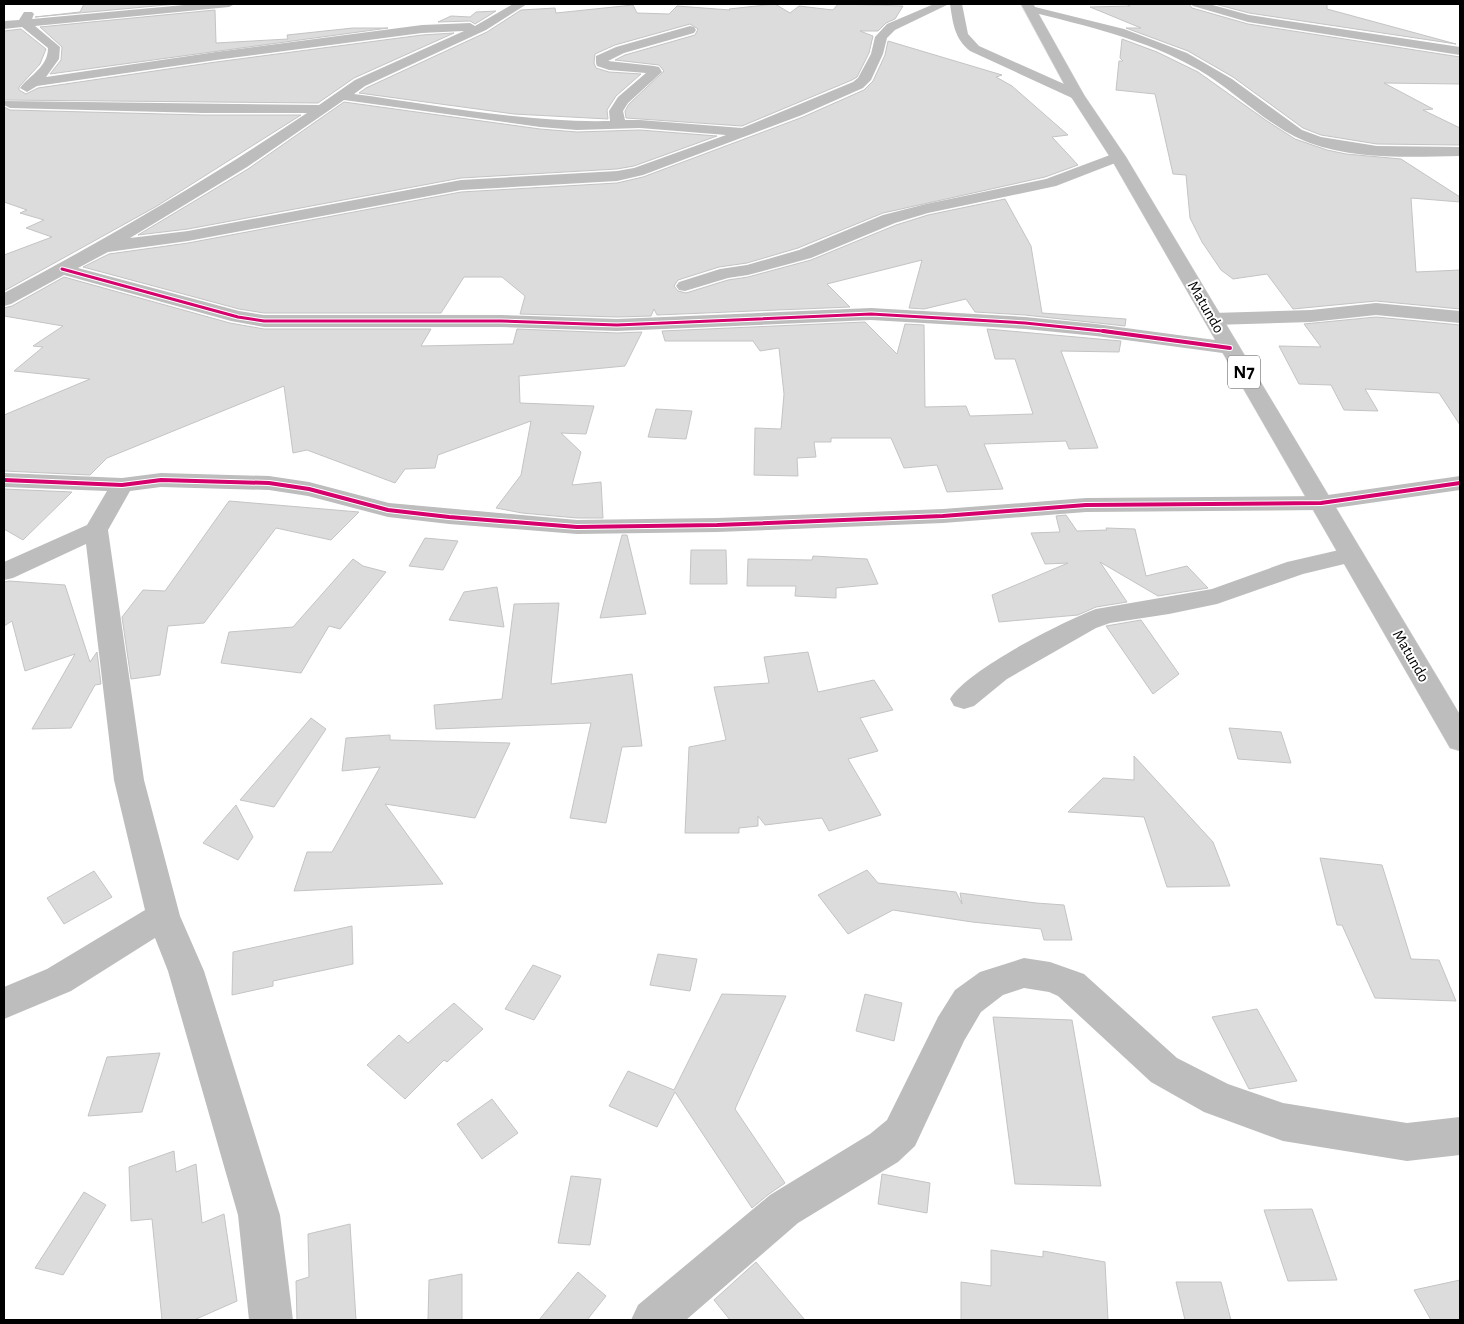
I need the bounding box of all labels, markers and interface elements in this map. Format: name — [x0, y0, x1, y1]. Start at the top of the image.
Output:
street label: Matundo — [1185, 278, 1227, 336]
road number: N7 — [1228, 356, 1260, 388]
street label: Matundo — [1390, 627, 1432, 685]

